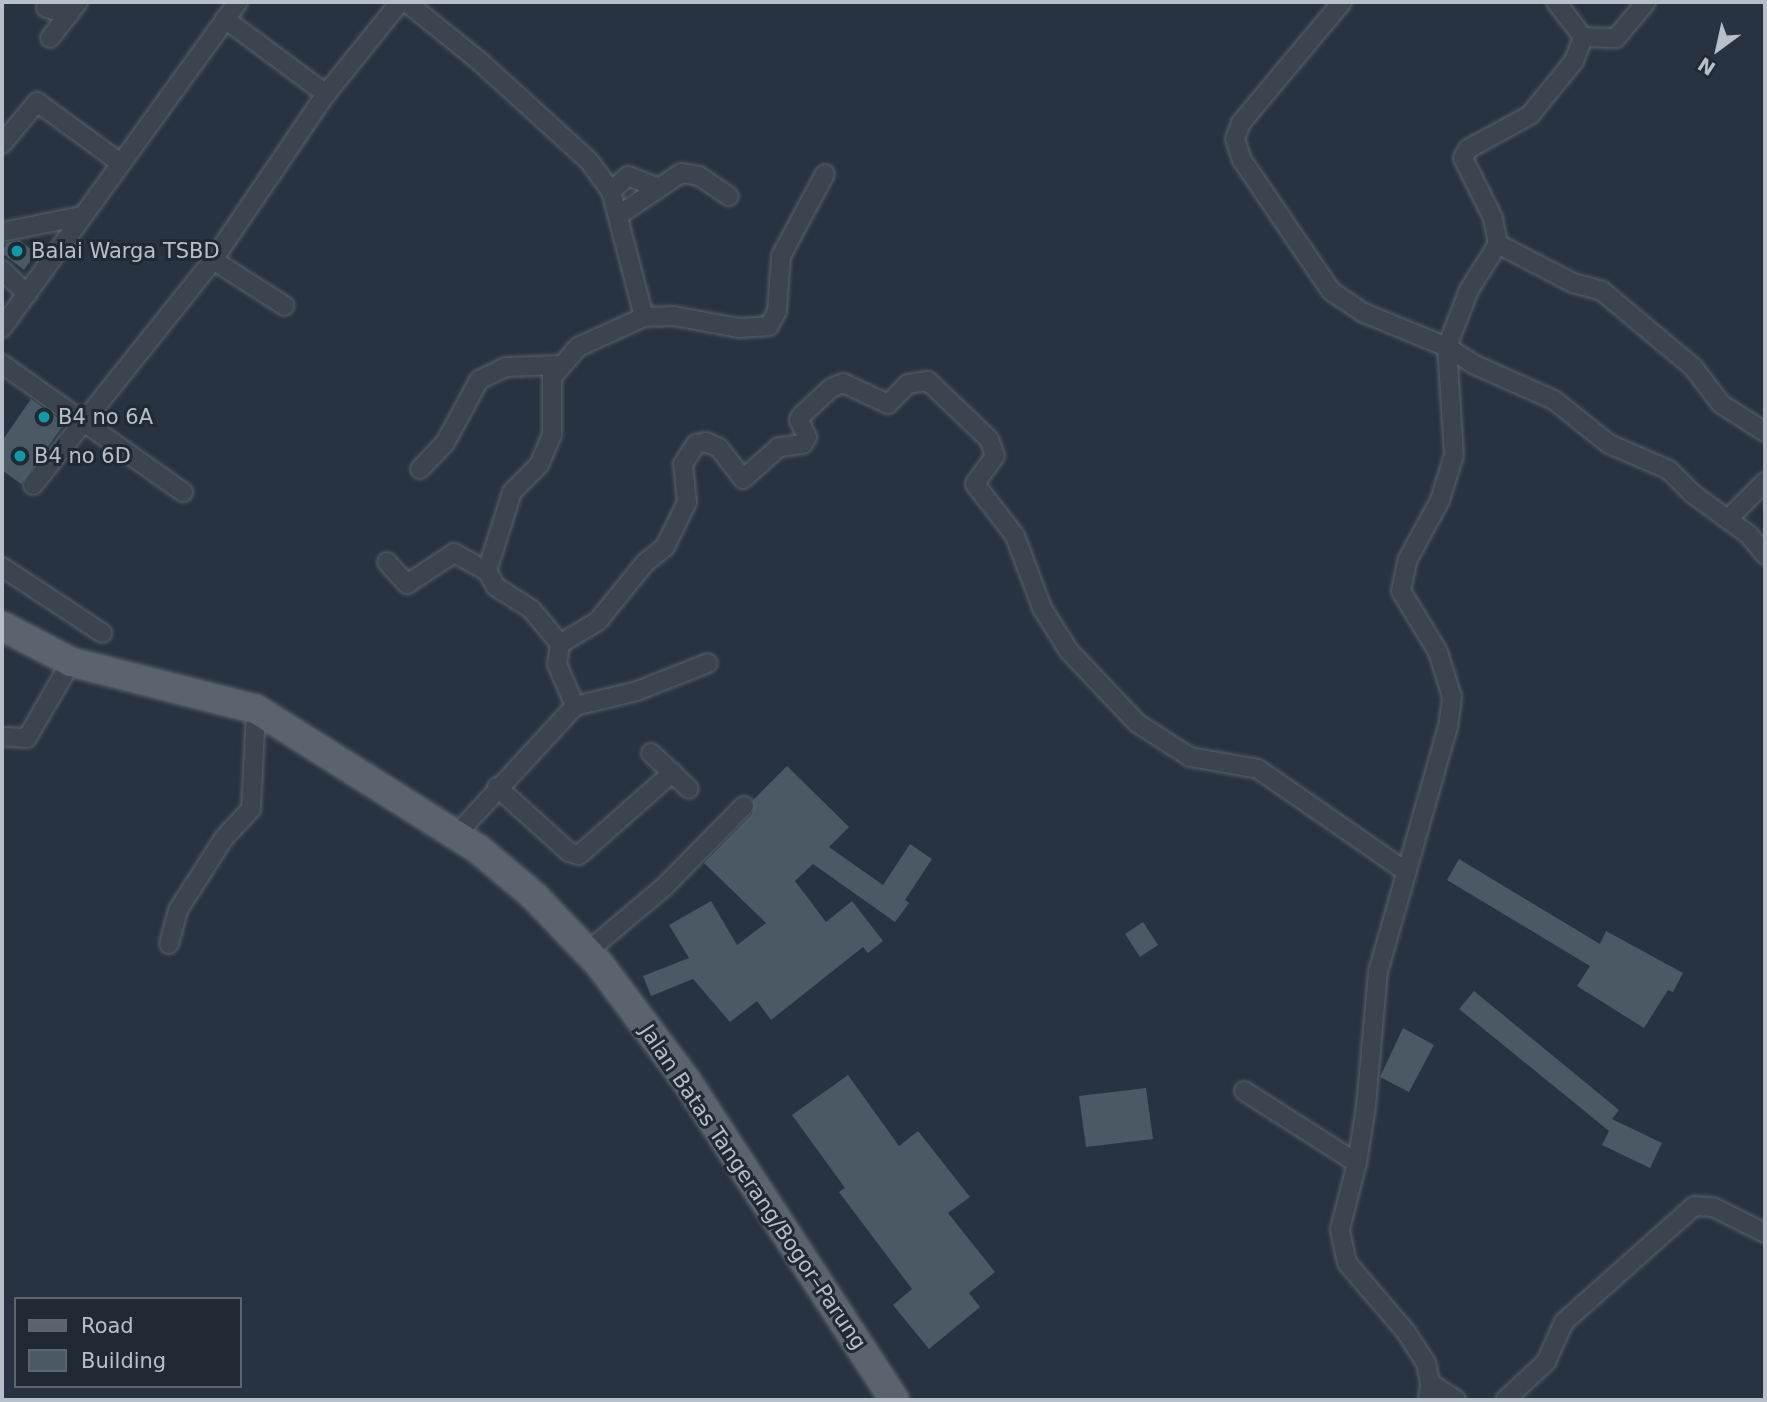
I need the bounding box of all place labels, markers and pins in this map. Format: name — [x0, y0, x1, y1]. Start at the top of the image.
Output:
place label: Balai Warga TSBD — [31, 238, 220, 264]
marker: Balai Warga TSBD — [9, 243, 25, 259]
place label: B4 no 6A — [58, 404, 153, 430]
marker: B4 no 6A — [36, 409, 52, 425]
place label: B4 no 6D — [34, 443, 131, 469]
marker: B4 no 6D — [12, 448, 28, 464]

